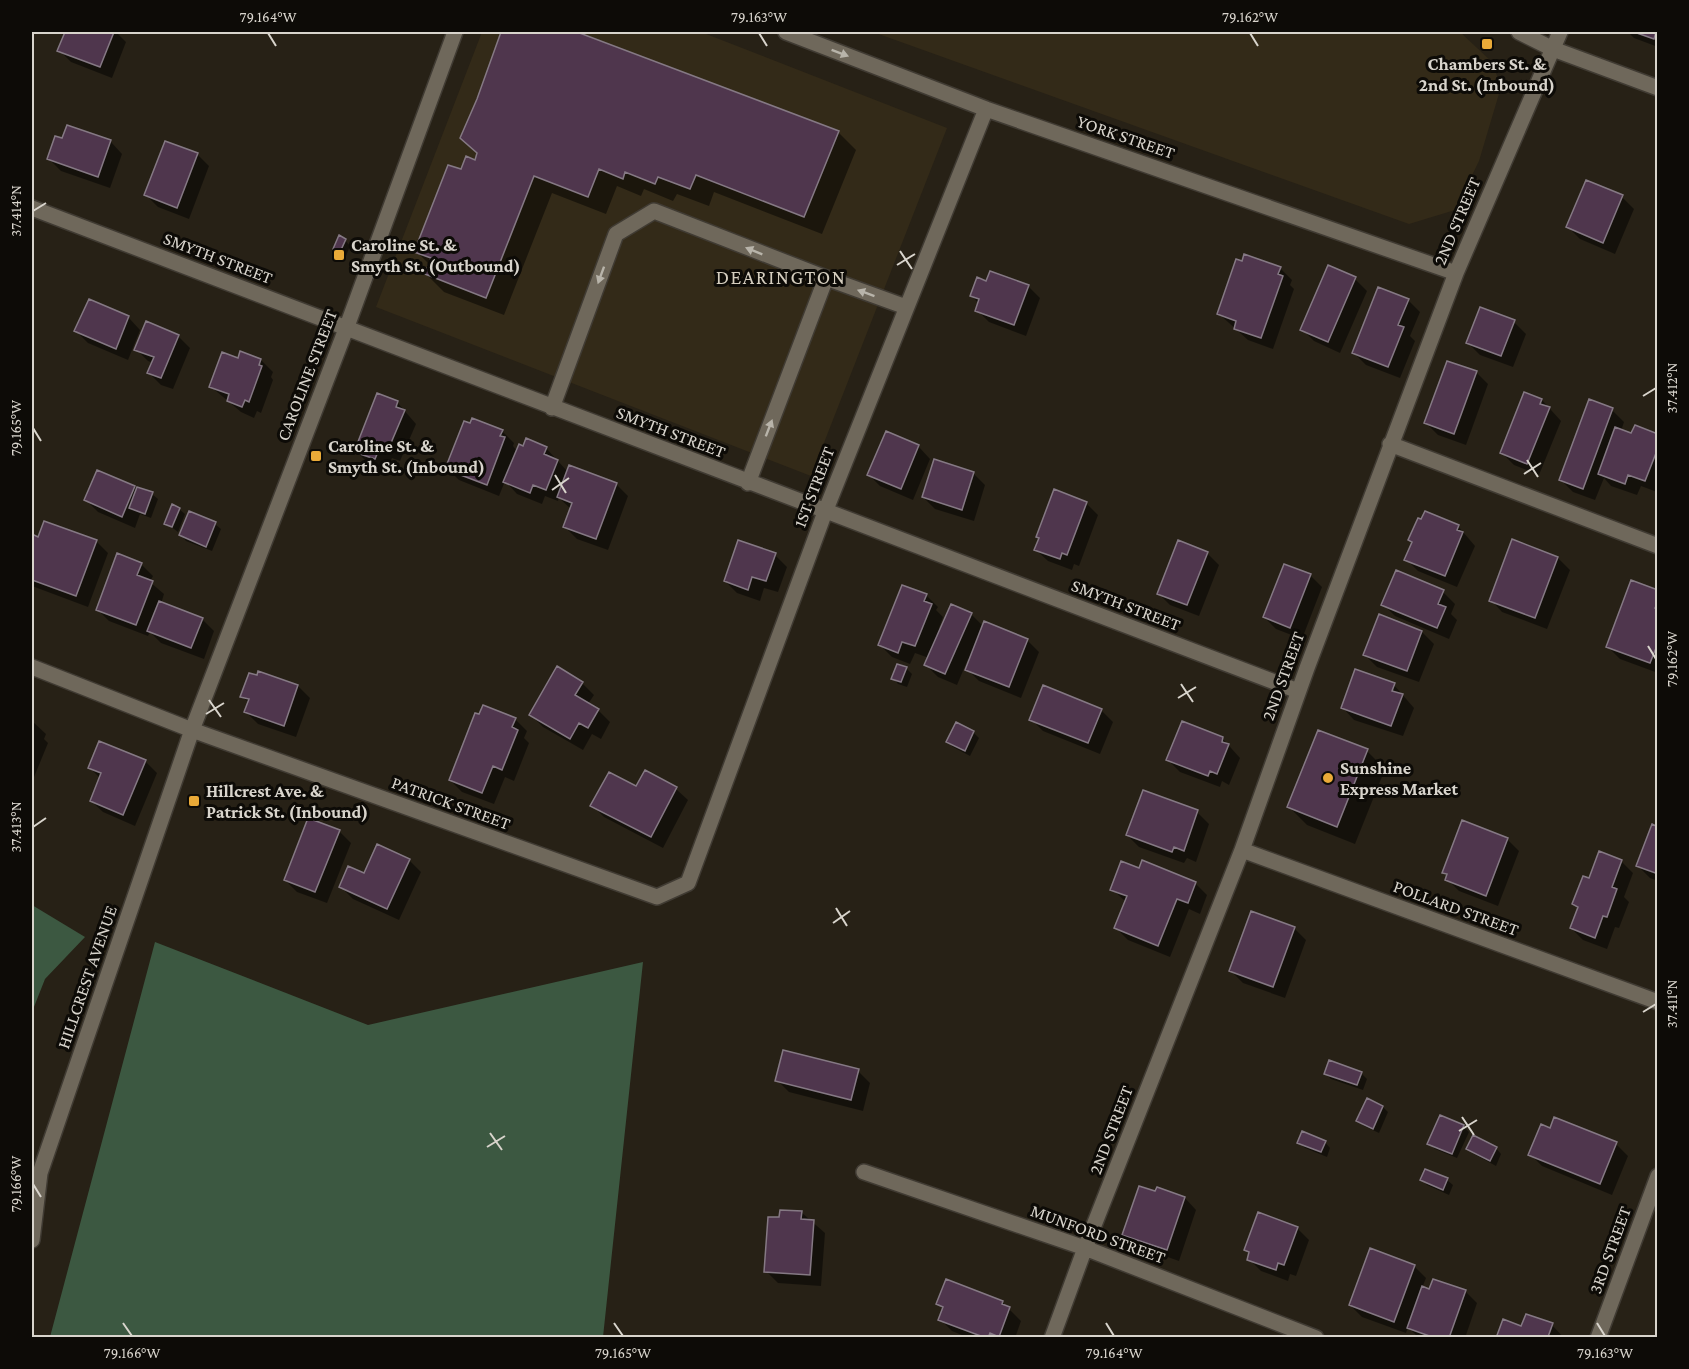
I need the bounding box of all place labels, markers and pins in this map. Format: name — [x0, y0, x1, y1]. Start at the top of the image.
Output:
marker: Chambers St. & 2nd St. (Inbound) — [1480, 37, 1494, 51]
place label: Chambers St. & 2nd St. (Inbound) — [1419, 54, 1555, 96]
place label: Caroline St. & Smyth St. (Outbound) — [351, 235, 521, 277]
marker: Caroline St. & Smyth St. (Outbound) — [332, 248, 346, 262]
place label: Caroline St. & Smyth St. (Inbound) — [328, 436, 485, 478]
marker: Caroline St. & Smyth St. (Inbound) — [309, 449, 323, 463]
place label: Sunshine Express Market — [1340, 758, 1458, 799]
marker: Sunshine Express Market — [1321, 771, 1335, 785]
place label: Hillcrest Ave. & Patrick St. (Inbound) — [206, 781, 368, 823]
marker: Hillcrest Ave. & Patrick St. (Inbound) — [187, 794, 201, 808]

